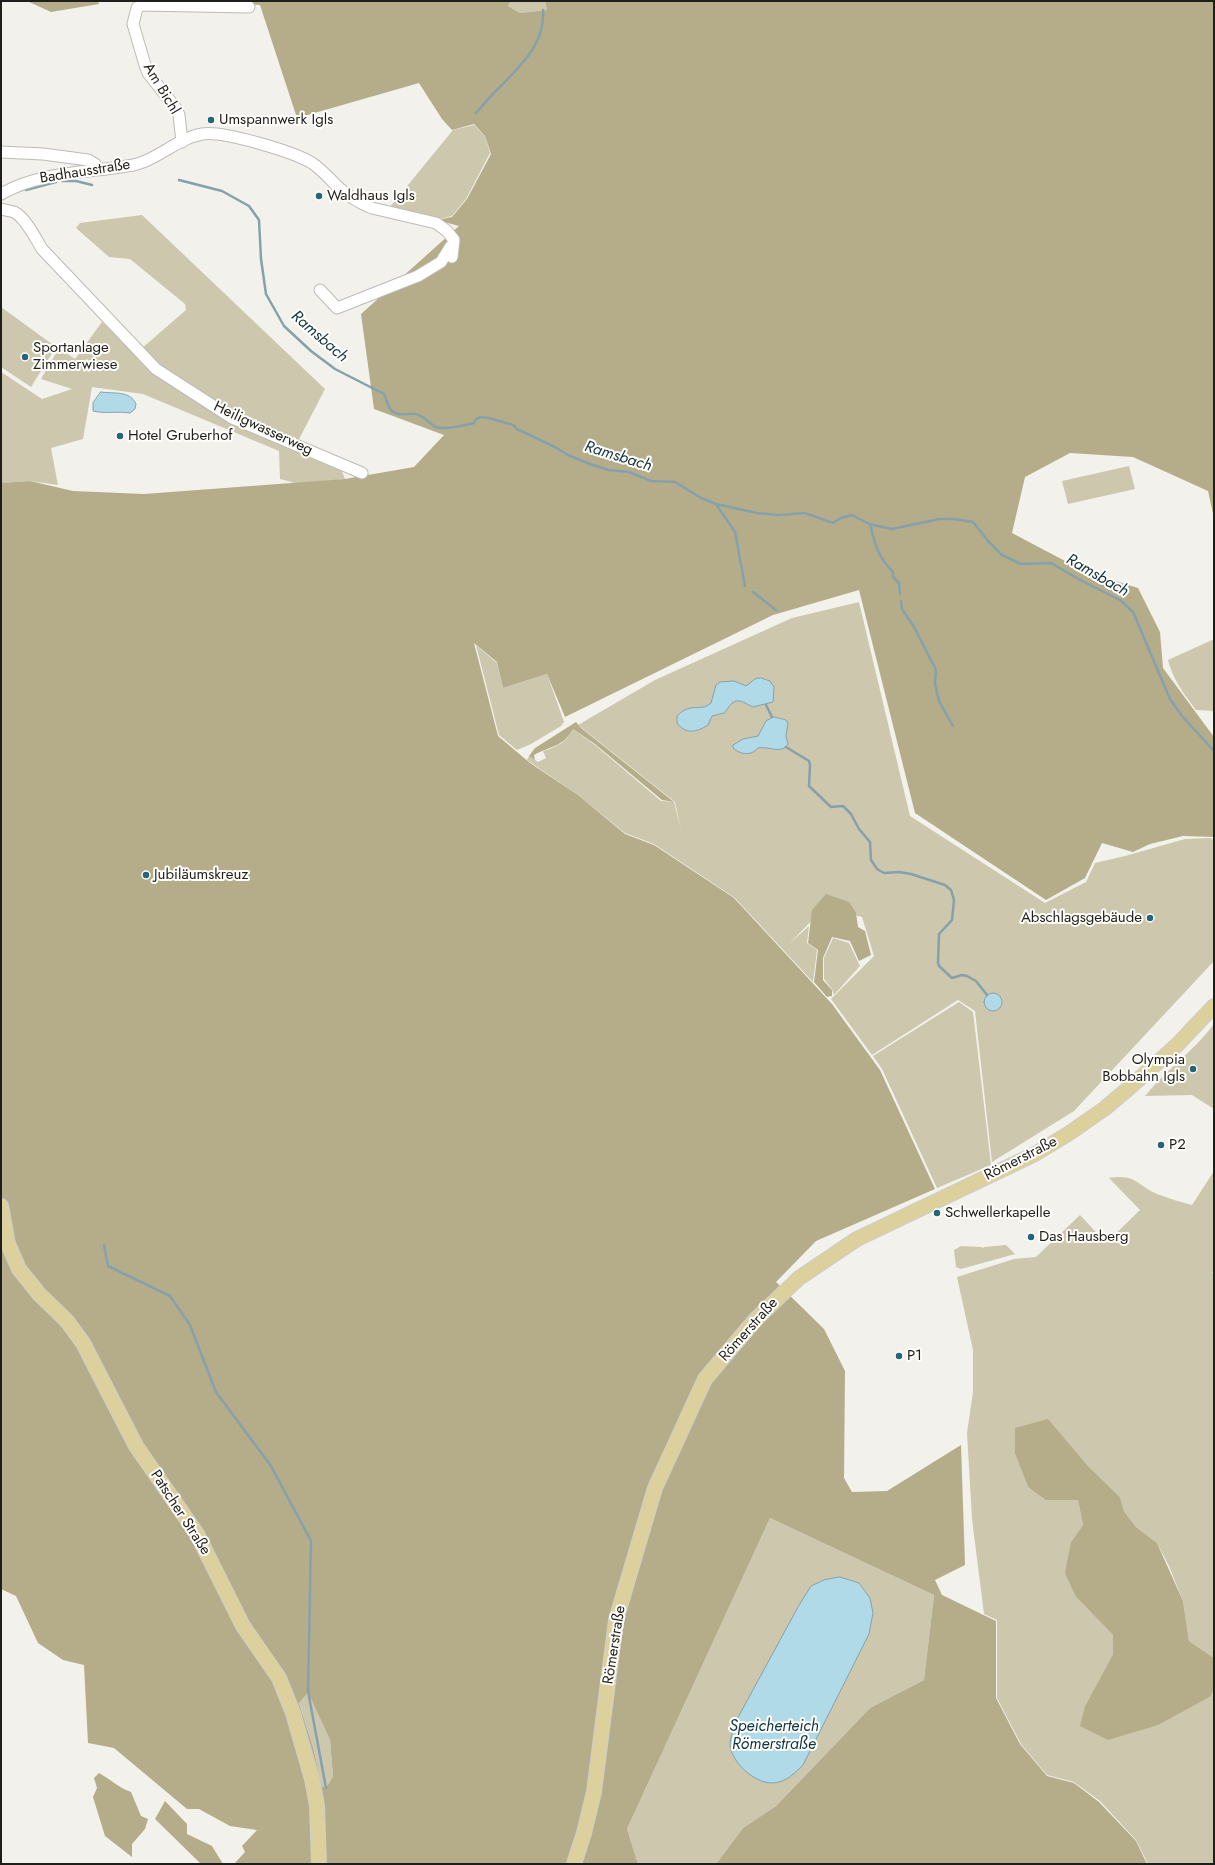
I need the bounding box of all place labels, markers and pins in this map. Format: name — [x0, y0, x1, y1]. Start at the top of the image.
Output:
place label: Umspannwerk Igls — [219, 111, 333, 129]
marker: Umspannwerk Igls — [206, 115, 216, 125]
place label: Waldhaus Igls — [327, 187, 415, 205]
marker: Waldhaus Igls — [314, 191, 324, 201]
place label: Sportanlage Zimmerwiese — [33, 339, 117, 374]
marker: Sportanlage Zimmerwiese — [20, 352, 30, 362]
place label: Hotel Gruberhof — [128, 427, 233, 445]
marker: Hotel Gruberhof — [115, 431, 125, 441]
place label: Jubiläumskreuz — [154, 866, 248, 884]
marker: Jubiläumskreuz — [141, 870, 151, 880]
place label: Abschlagsgebäude — [1021, 909, 1142, 927]
marker: Abschlagsgebäude — [1145, 913, 1155, 923]
place label: Olympia Bobbahn Igls — [1102, 1051, 1185, 1086]
marker: Olympia Bobbahn Igls — [1188, 1064, 1198, 1074]
place label: P2 — [1169, 1136, 1186, 1154]
marker: P2 — [1156, 1140, 1166, 1150]
place label: Schwellerkapelle — [945, 1204, 1050, 1222]
marker: Schwellerkapelle — [932, 1208, 942, 1218]
place label: Das Hausberg — [1039, 1228, 1129, 1246]
marker: Das Hausberg — [1026, 1232, 1036, 1242]
place label: P1 — [907, 1347, 922, 1365]
marker: P1 — [894, 1351, 904, 1361]

